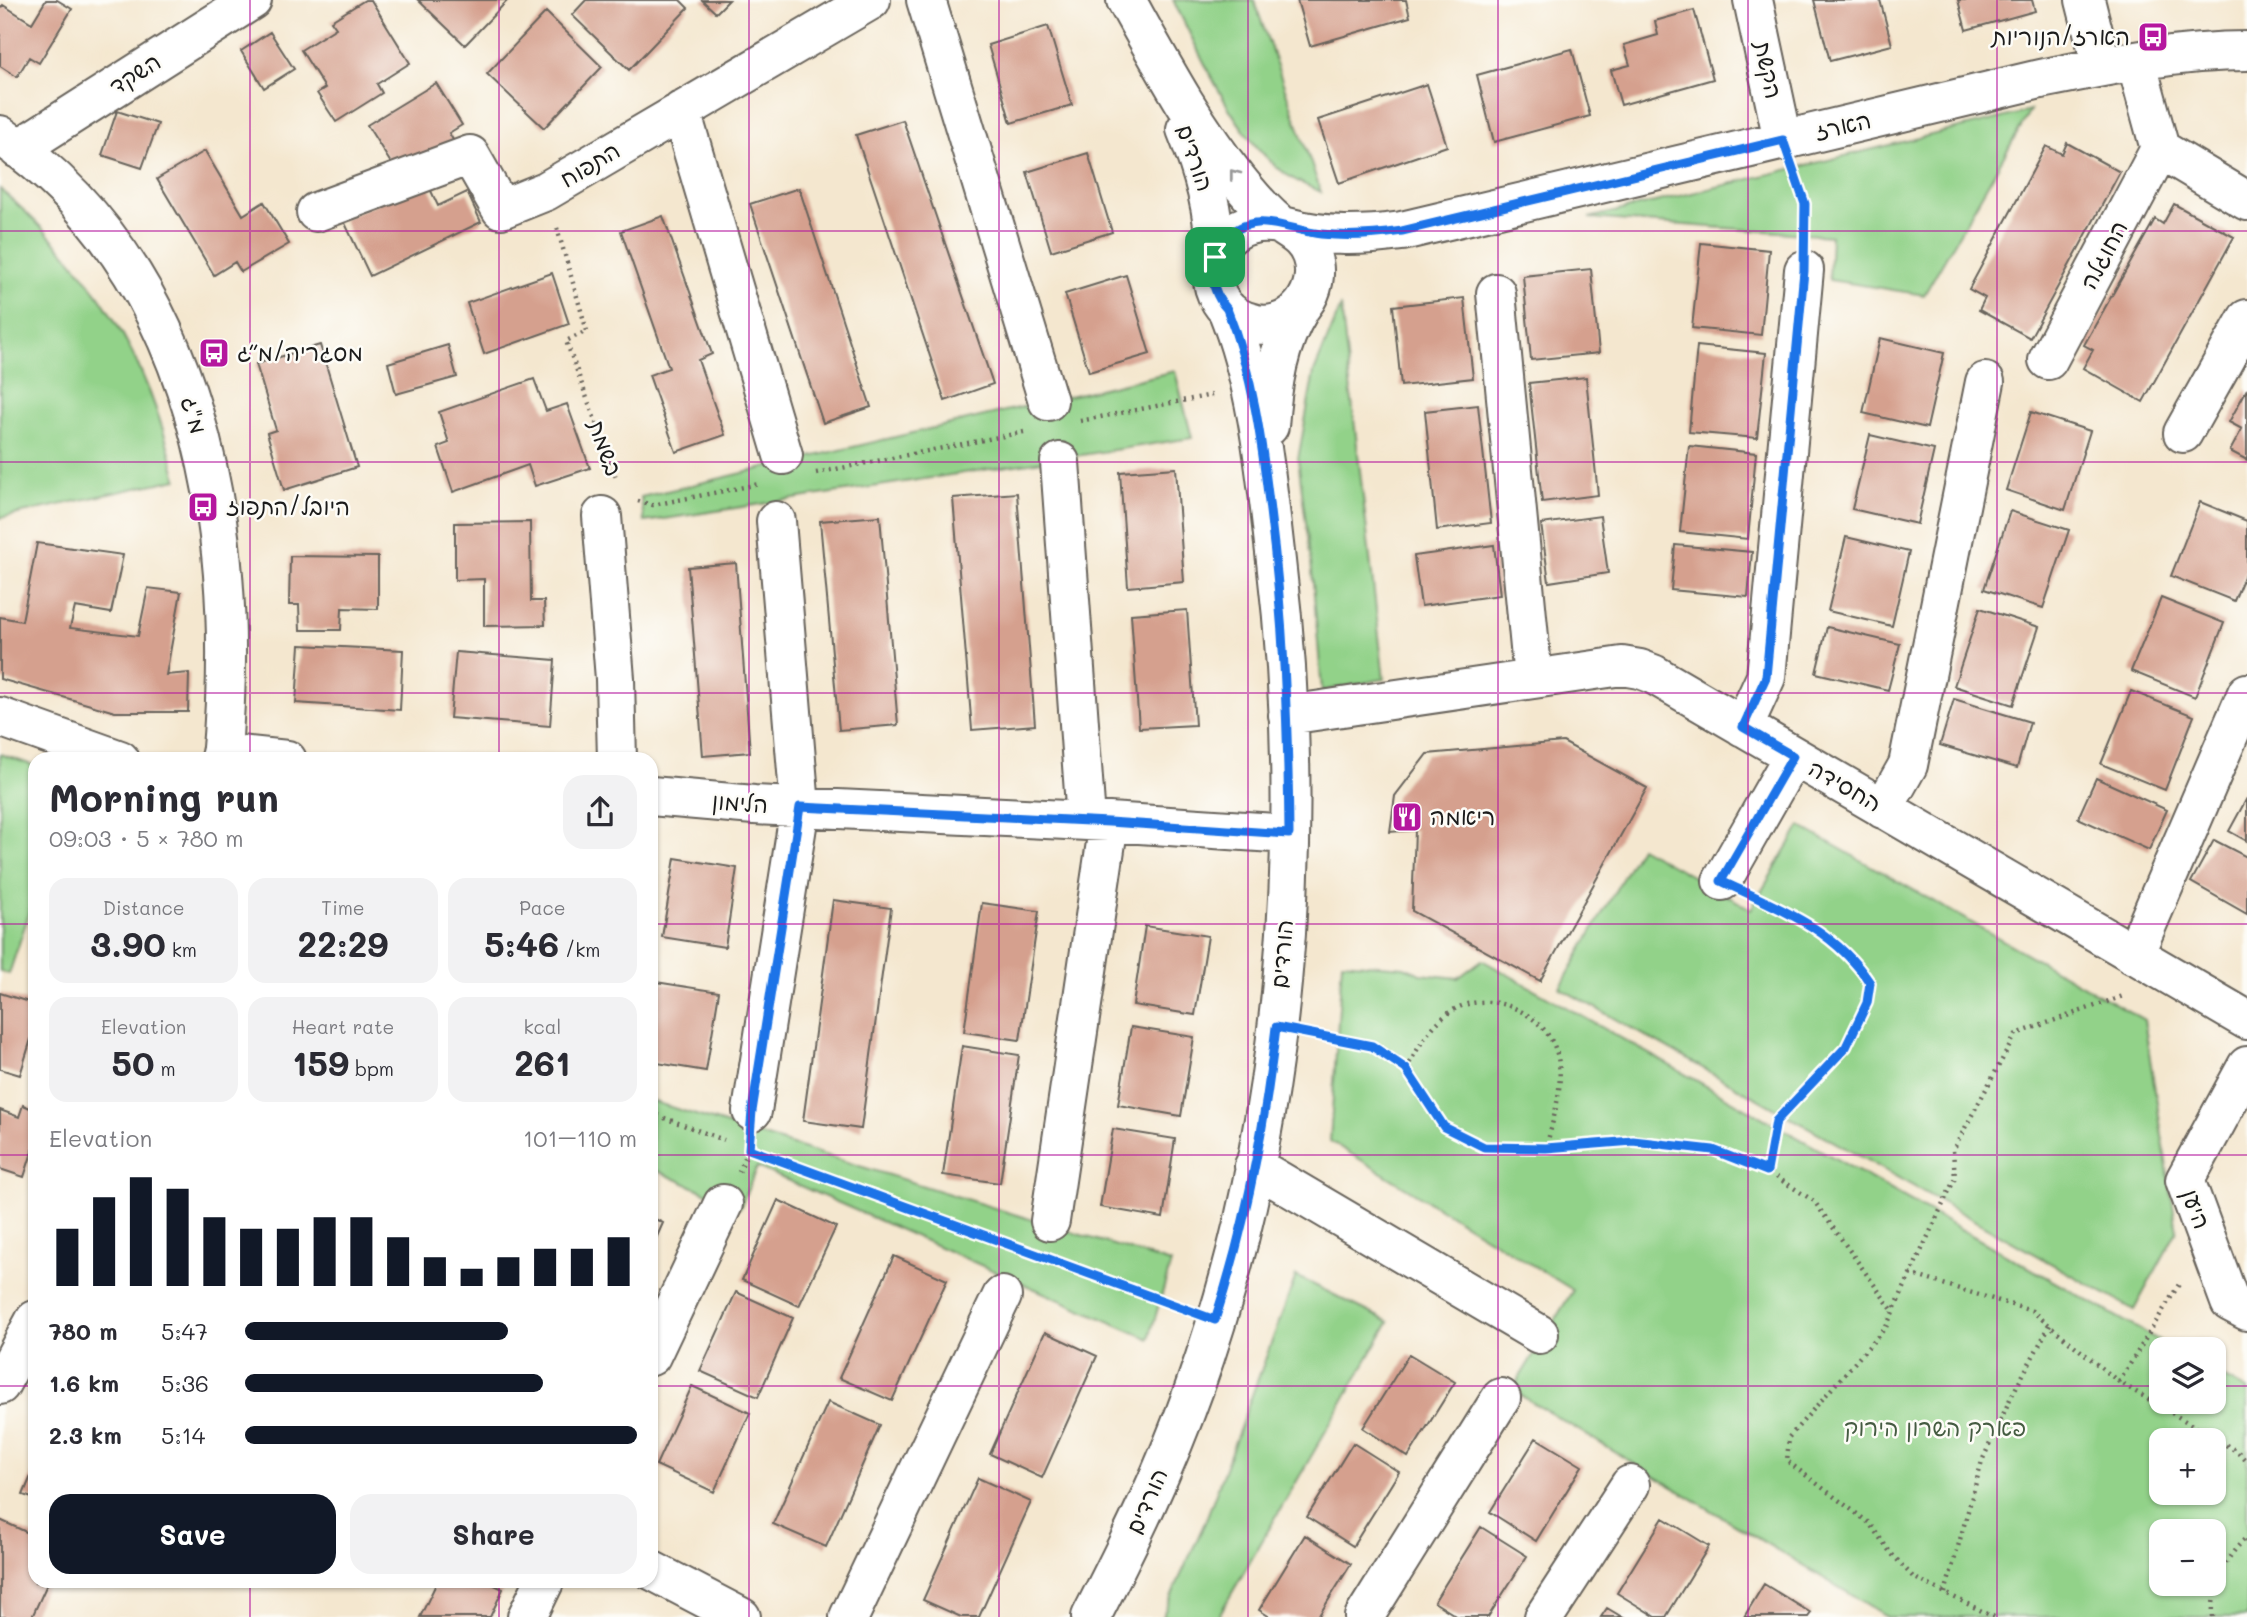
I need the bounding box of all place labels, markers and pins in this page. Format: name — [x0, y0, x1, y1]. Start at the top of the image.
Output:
bus stop icon: הארז/הנוריות — [2136, 20, 2170, 54]
place label: הארז/הנוריות — [1990, 21, 2130, 51]
pin — [1185, 227, 1245, 287]
bus stop icon: מסגריה/מ״ג — [197, 336, 231, 370]
place label: מסגריה/מ״ג — [237, 337, 363, 367]
bus stop icon: היובל/התפוז — [186, 490, 220, 524]
place label: היובל/התפוז — [226, 491, 350, 521]
restaurant icon: ריאמה — [1390, 800, 1424, 834]
place label: ריאמה — [1430, 801, 1495, 831]

